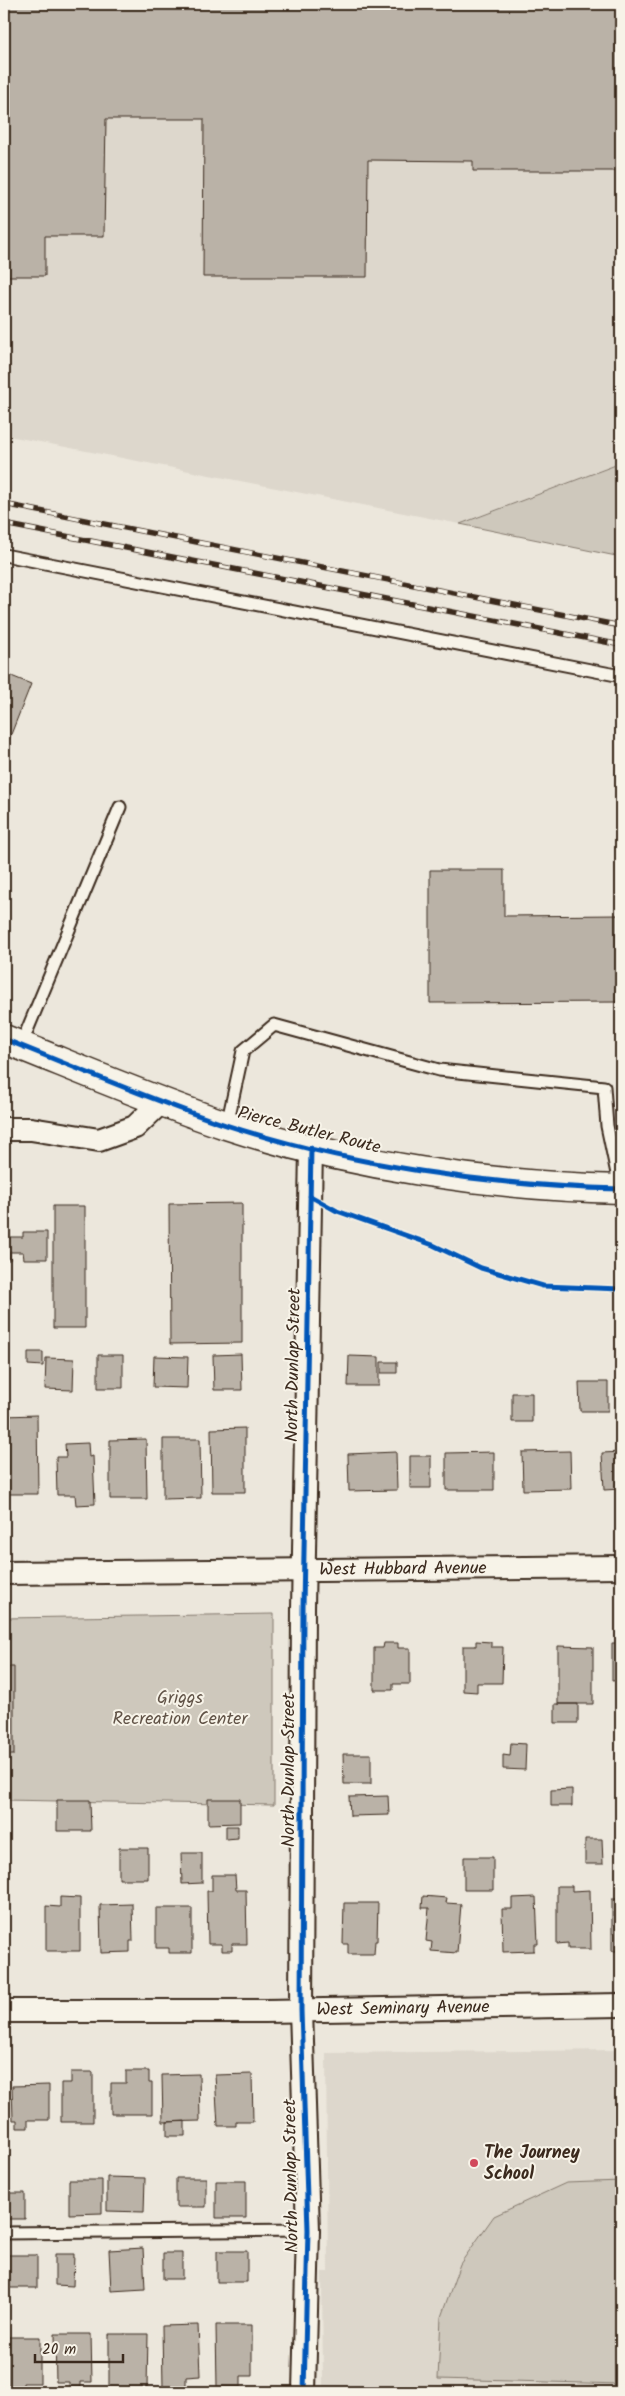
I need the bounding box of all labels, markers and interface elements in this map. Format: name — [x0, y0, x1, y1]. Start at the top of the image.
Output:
street label: Pierce Butler Route — [234, 1099, 384, 1163]
street label: North Dunlap Street — [278, 1287, 310, 1442]
street label: West Hubbard Avenue — [319, 1554, 487, 1584]
park label: Griggs Recreation Center — [113, 1684, 248, 1734]
street label: North Dunlap Street — [275, 1692, 304, 1847]
street label: West Seminary Avenue — [316, 1993, 490, 2025]
street label: North Dunlap Street — [276, 2098, 308, 2253]
place label: The Journey School — [484, 2139, 581, 2189]
marker: The Journey School — [468, 2157, 480, 2169]
scale bar — [35, 2331, 122, 2363]
text: 20 m — [42, 2338, 76, 2362]

